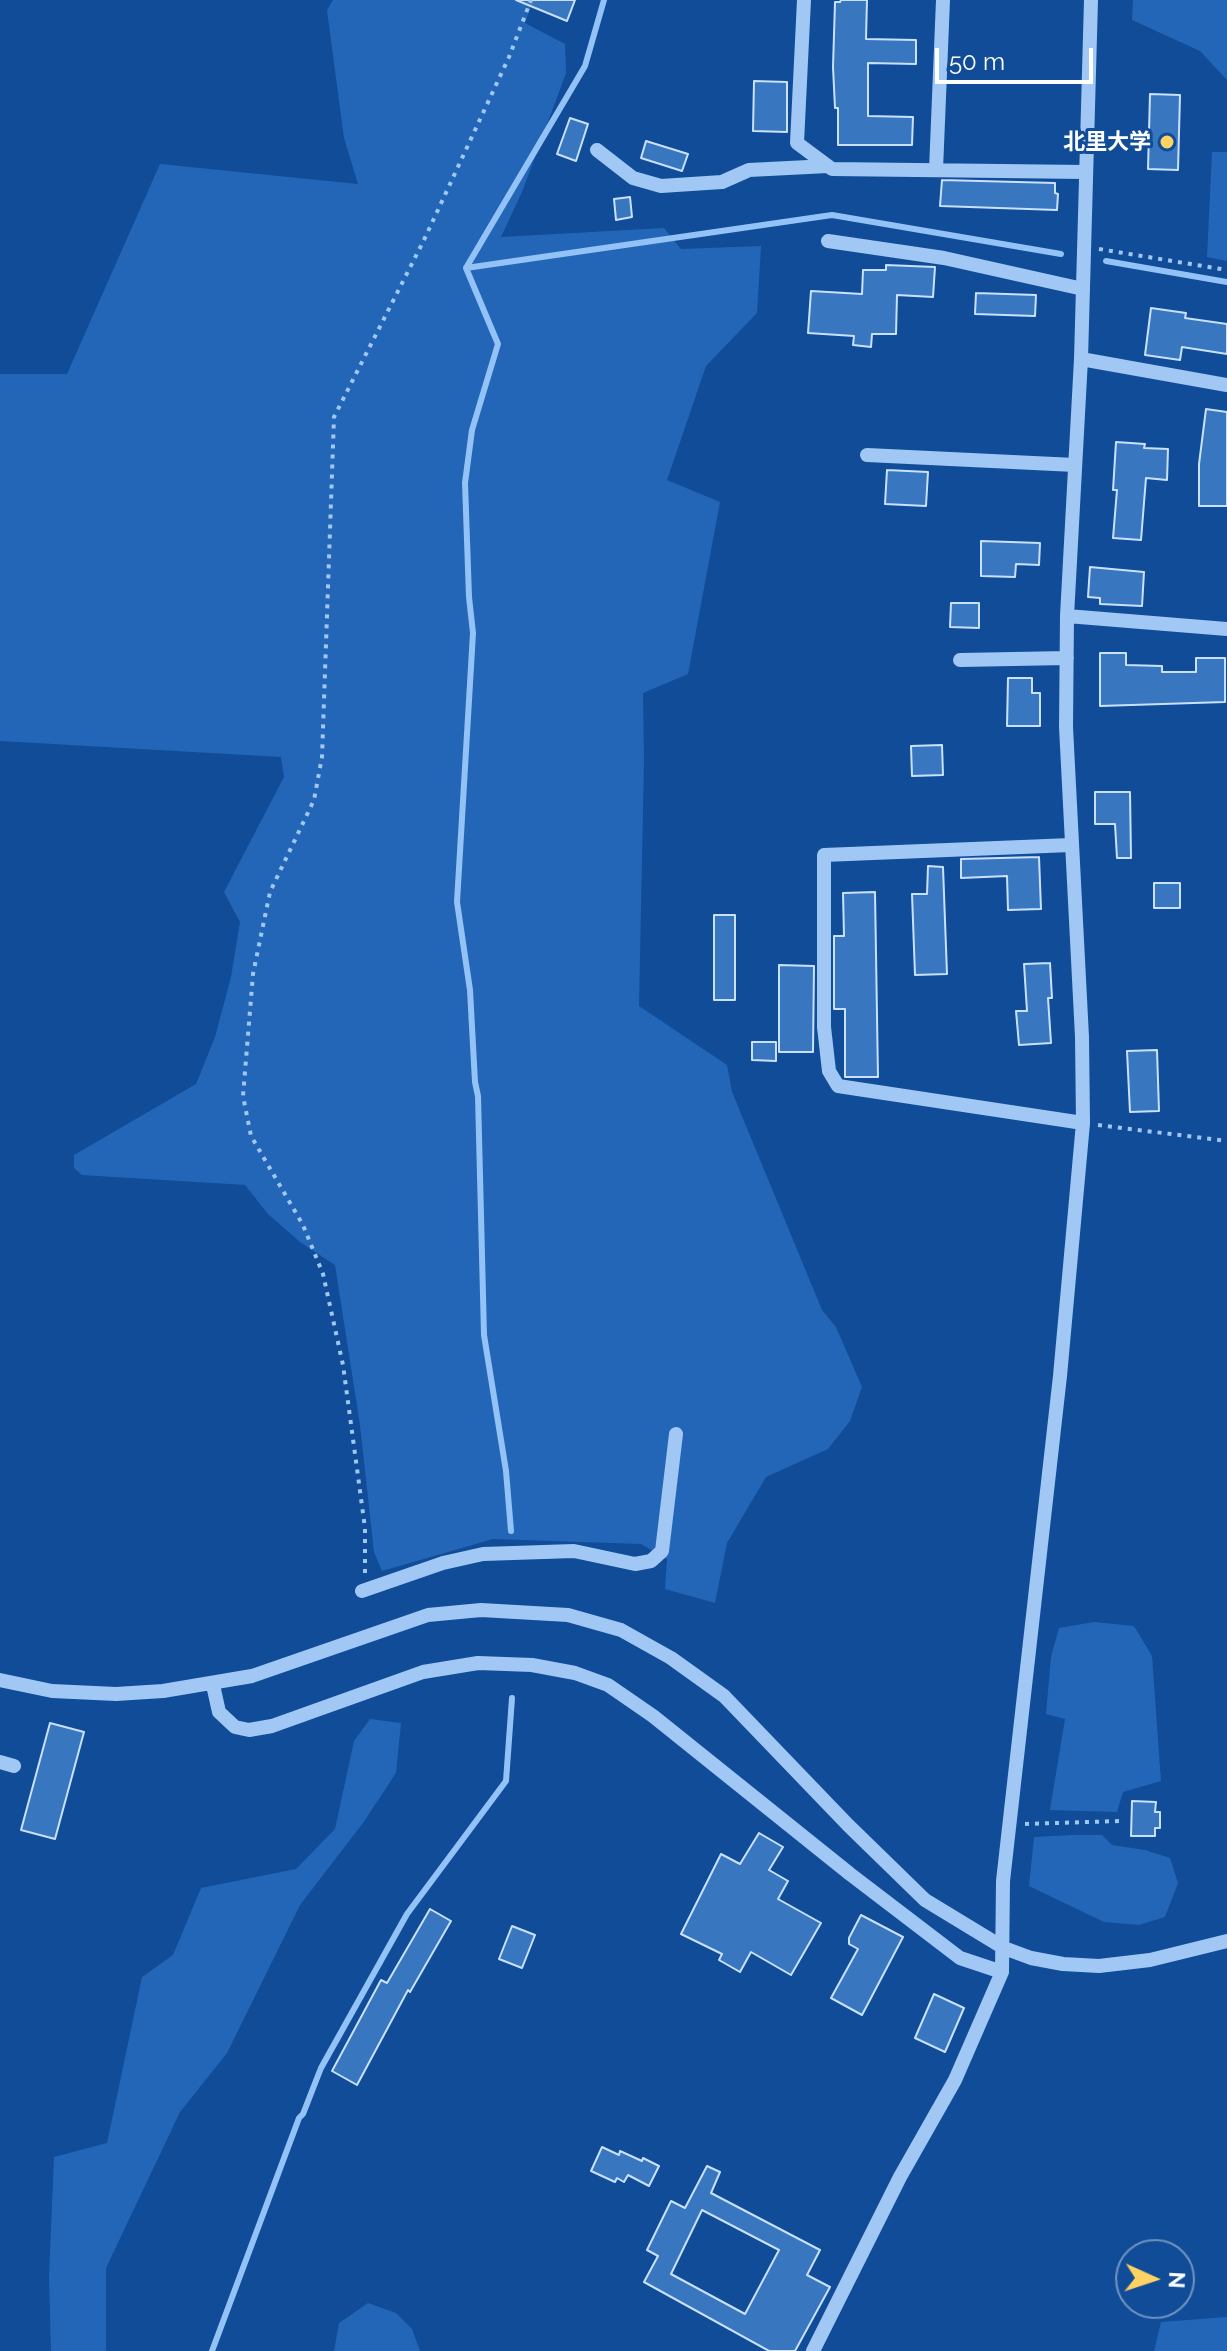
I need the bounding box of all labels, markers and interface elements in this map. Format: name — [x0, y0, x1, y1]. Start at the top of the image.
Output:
scale bar — [939, 32, 1097, 82]
text: 50 m — [949, 47, 1005, 76]
place label: 北里大学 — [1063, 129, 1151, 155]
marker: 北里大学 — [1158, 133, 1176, 151]
north arrow — [1115, 2239, 1195, 2319]
text: N — [1164, 2271, 1190, 2289]

